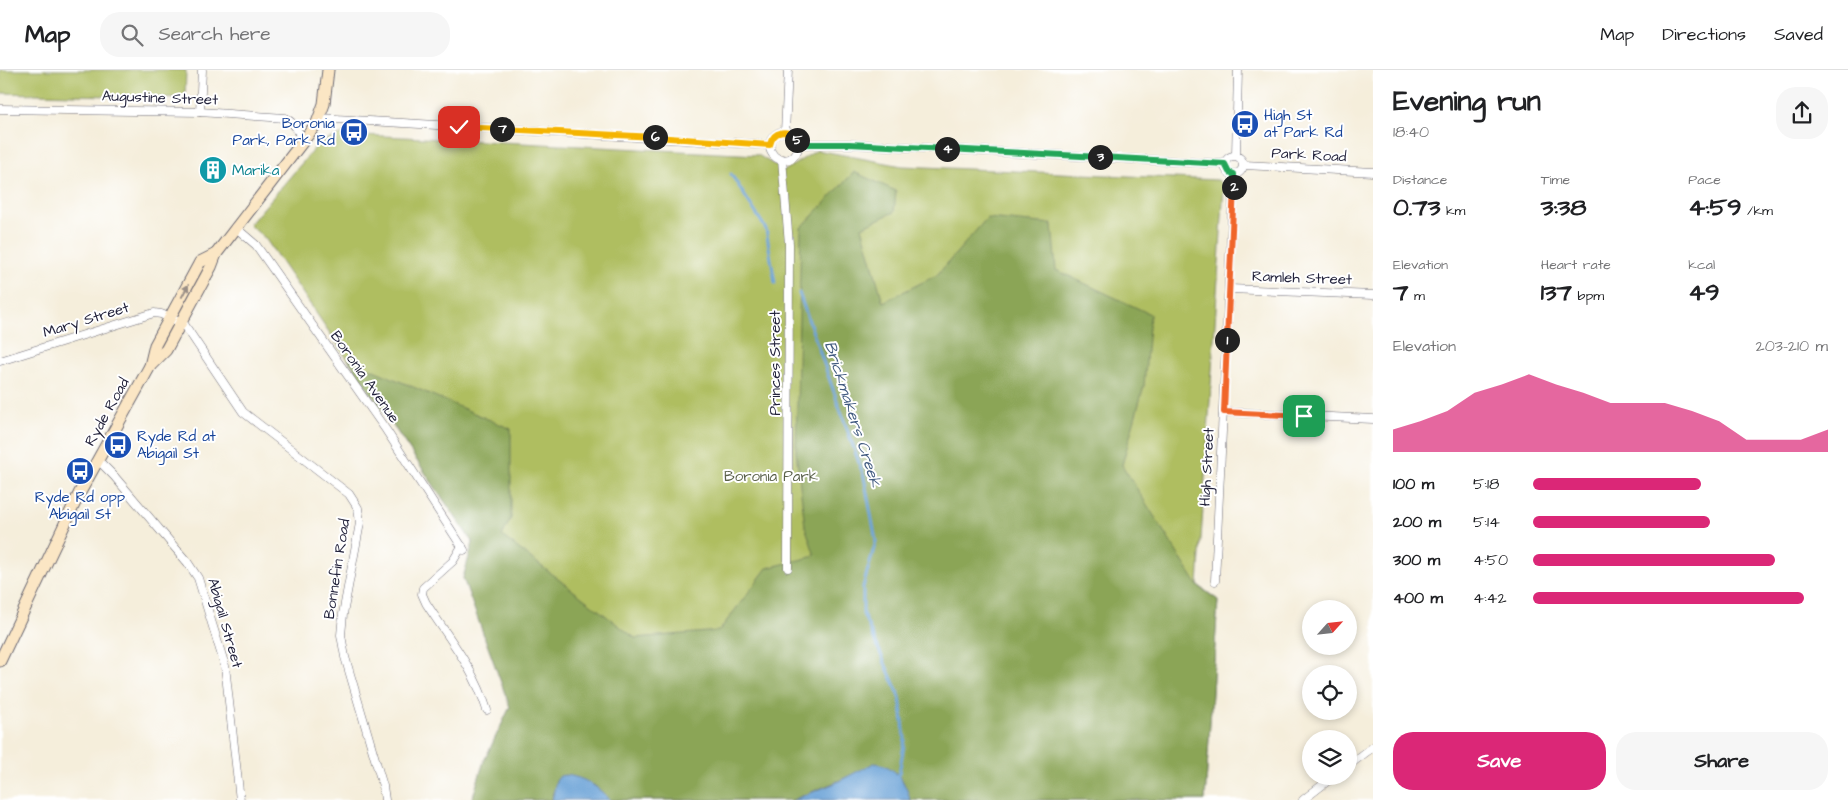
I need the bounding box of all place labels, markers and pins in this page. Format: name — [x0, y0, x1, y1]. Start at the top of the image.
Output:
place label: High St at Park Rd — [1264, 105, 1343, 143]
pin — [438, 106, 480, 148]
bus stop icon: High St at Park Rd — [1230, 109, 1260, 139]
place label: Boronia Park, Park Rd — [233, 113, 335, 151]
pin: 7 — [490, 116, 514, 142]
bus stop icon: Boronia Park, Park Rd — [339, 117, 369, 147]
pin: 6 — [642, 124, 668, 150]
pin: 5 — [784, 128, 810, 152]
pin: 4 — [934, 136, 960, 162]
pin: 3 — [1088, 144, 1112, 170]
building icon: Marika — [198, 155, 228, 185]
place label: Marika — [232, 160, 280, 181]
pin: 2 — [1222, 174, 1246, 200]
pin: 1 — [1214, 328, 1240, 352]
pin — [1283, 395, 1325, 437]
place label: Ryde Rd at Abigail St — [137, 426, 216, 465]
bus stop icon: Ryde Rd at Abigail St — [103, 430, 133, 460]
bus stop icon: Ryde Rd opp Abigail St — [65, 456, 95, 486]
place label: Ryde Rd opp Abigail St — [35, 487, 125, 526]

